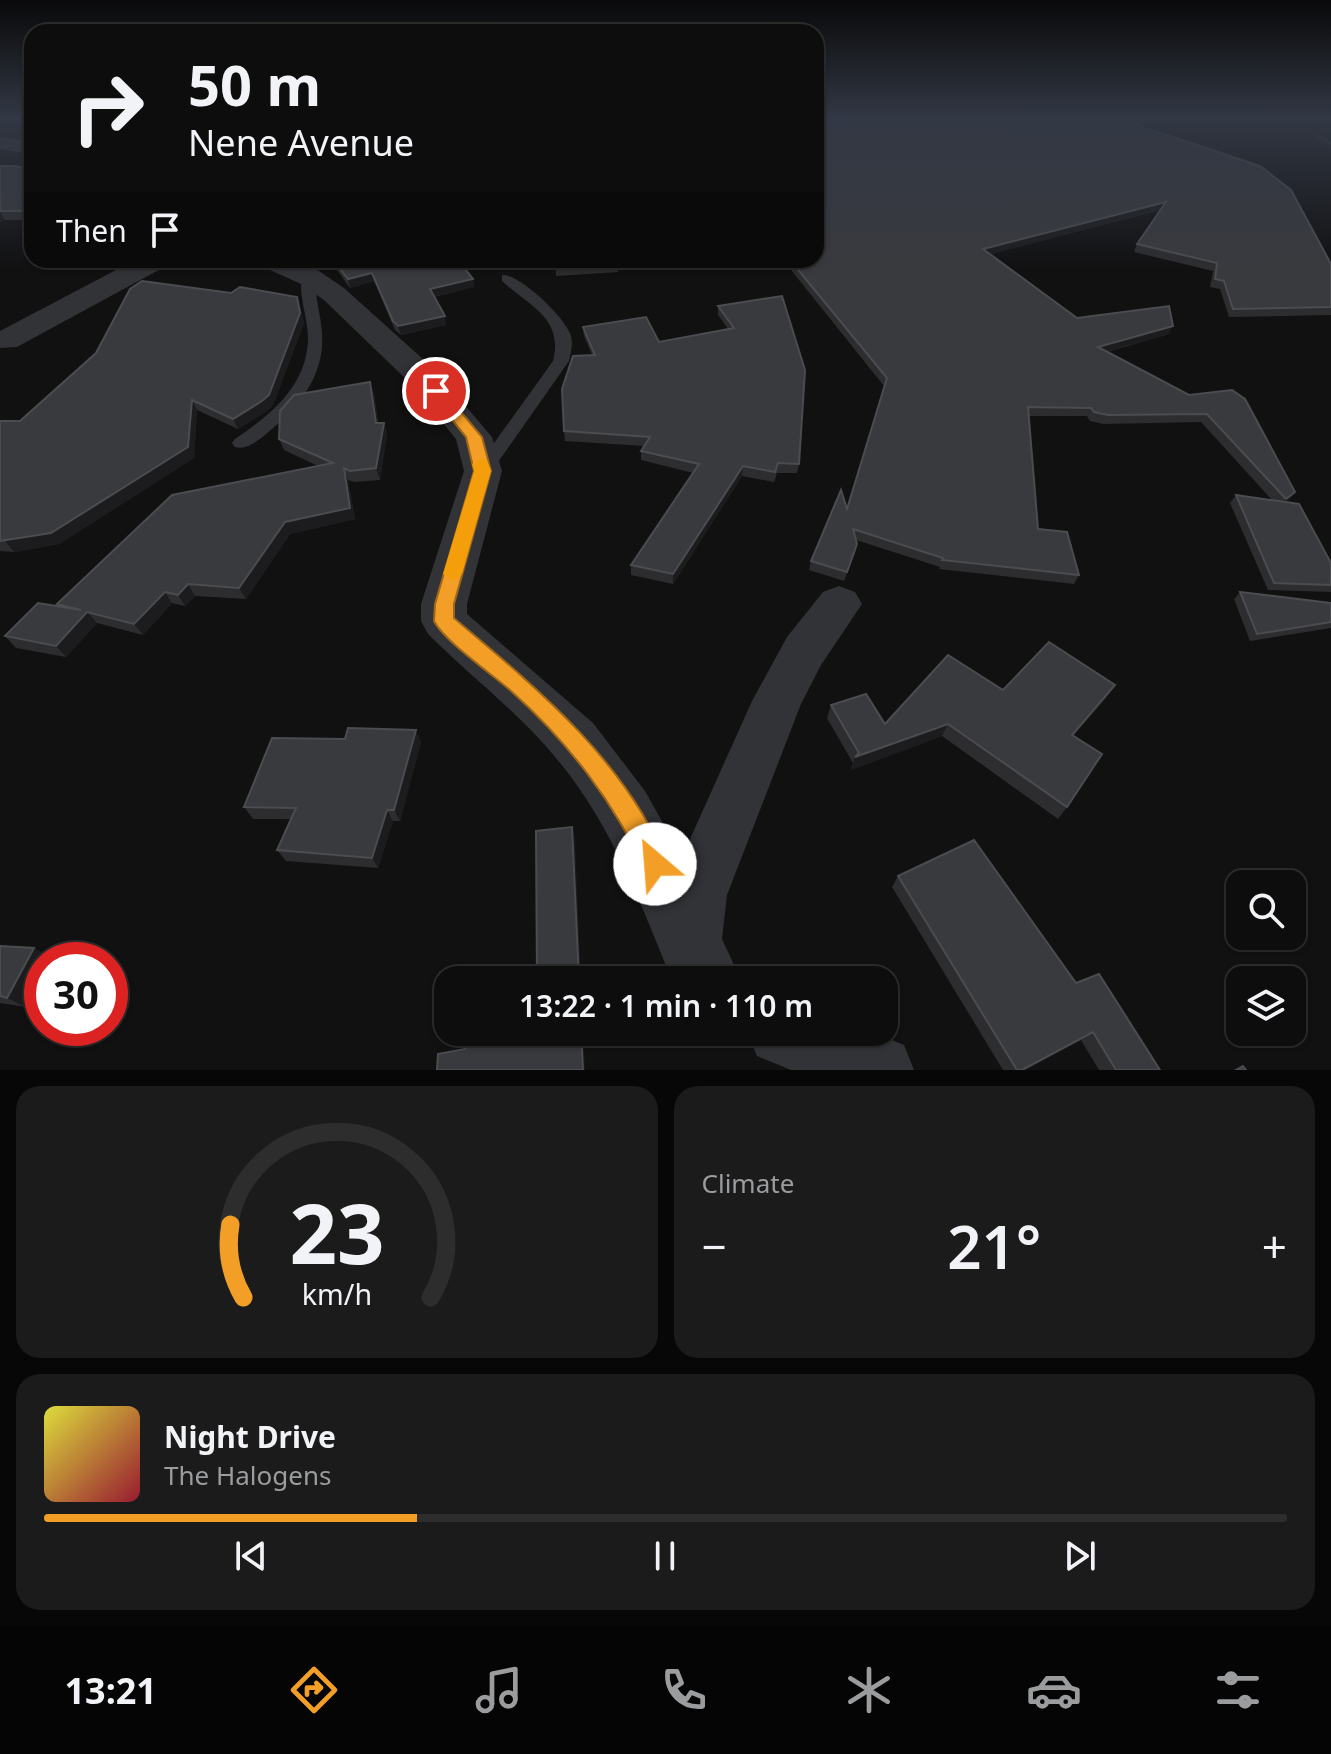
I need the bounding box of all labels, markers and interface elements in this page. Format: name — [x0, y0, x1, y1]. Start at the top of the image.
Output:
text: 50 m — [188, 46, 321, 122]
icon: right — [56, 56, 160, 160]
text: Nene Avenue — [188, 118, 414, 167]
icon: arrive — [143, 208, 187, 252]
text: Then — [56, 210, 127, 251]
pin — [402, 357, 470, 425]
icon: arrive — [414, 369, 458, 413]
position arrow — [613, 822, 697, 906]
map controls — [1226, 870, 1306, 1046]
button: search — [1226, 870, 1306, 950]
speed limit sign: 30 — [24, 942, 128, 1046]
button: layers — [1226, 966, 1306, 1046]
text: 13:22 · 1 min · 110 m — [519, 985, 813, 1026]
text: Climate — [702, 1165, 794, 1201]
text: 23 — [289, 1175, 384, 1288]
text: 21° — [947, 1205, 1041, 1287]
text: − — [702, 1216, 727, 1276]
text: + — [1262, 1216, 1287, 1276]
text: km/h — [302, 1274, 372, 1313]
text: Night Drive — [164, 1416, 336, 1457]
text: The Halogens — [164, 1457, 331, 1493]
icon: previous — [229, 1534, 273, 1578]
icon: pause — [643, 1534, 687, 1578]
icon: next — [1058, 1534, 1102, 1578]
icon: directions — [286, 1662, 342, 1718]
icon: music — [471, 1662, 527, 1718]
icon: phone — [656, 1662, 712, 1718]
icon: climate — [841, 1662, 897, 1718]
icon: car — [1026, 1662, 1082, 1718]
icon: filters — [1210, 1662, 1266, 1718]
text: 13:21 — [64, 1666, 157, 1715]

